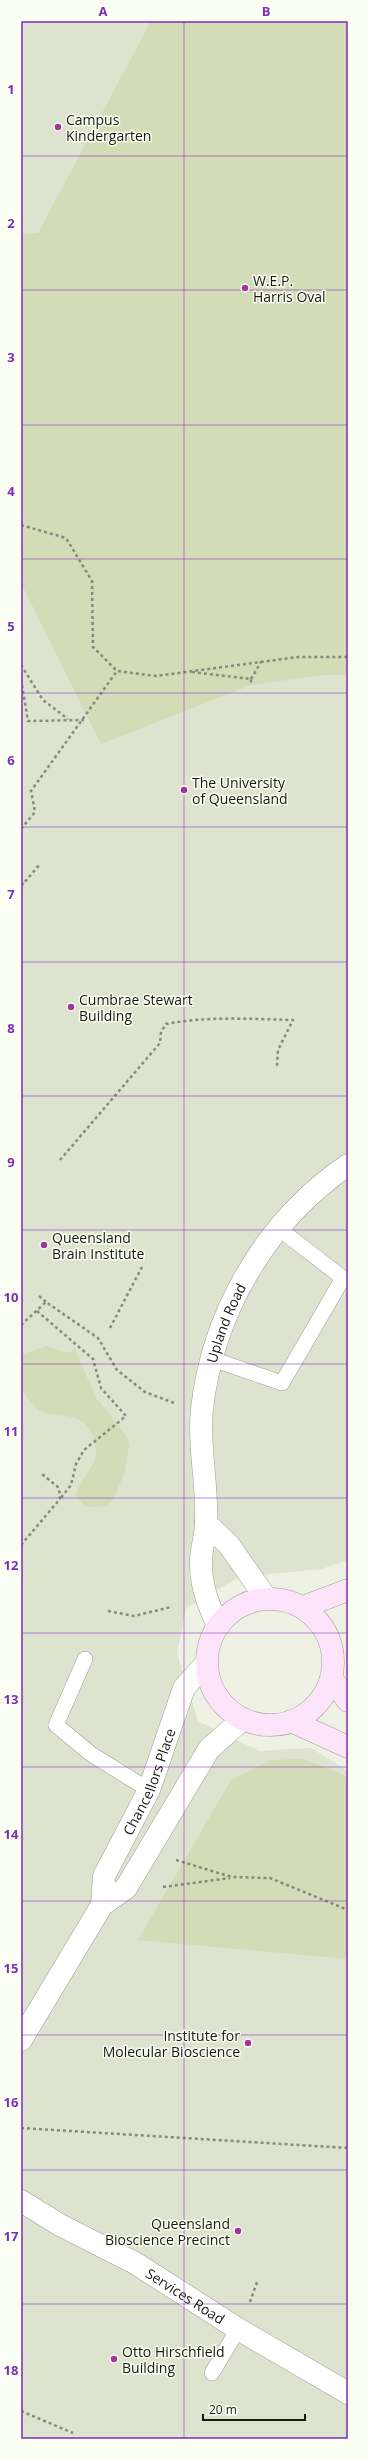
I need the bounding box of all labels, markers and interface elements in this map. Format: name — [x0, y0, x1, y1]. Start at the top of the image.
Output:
text: A — [99, 2, 108, 20]
text: B — [262, 2, 271, 20]
text: 1 — [7, 80, 15, 98]
place label: Campus Kindergarten — [66, 110, 151, 145]
marker: Campus Kindergarten — [53, 122, 63, 132]
text: 2 — [7, 214, 15, 232]
place label: W.E.P. Harris Oval — [253, 271, 326, 306]
marker: W.E.P. Harris Oval — [240, 283, 250, 293]
text: 3 — [7, 348, 15, 366]
text: 4 — [7, 482, 15, 500]
text: 5 — [7, 617, 15, 635]
text: 6 — [7, 751, 15, 769]
place label: The University of Queensland — [192, 773, 288, 808]
marker: The University of Queensland — [179, 785, 189, 795]
text: 7 — [7, 885, 15, 903]
place label: Cumbrae Stewart Building — [79, 990, 193, 1025]
marker: Cumbrae Stewart Building — [66, 1002, 76, 1012]
text: 8 — [7, 1019, 15, 1037]
text: 9 — [7, 1153, 15, 1171]
place label: Queensland Brain Institute — [52, 1228, 145, 1263]
marker: Queensland Brain Institute — [39, 1240, 49, 1250]
street label: Upland Road — [201, 1280, 250, 1365]
text: 10 — [4, 1288, 18, 1306]
text: 11 — [4, 1422, 18, 1440]
text: 12 — [4, 1556, 19, 1574]
text: 13 — [4, 1690, 18, 1708]
street label: Chancellors Place — [118, 1725, 179, 1838]
text: 14 — [4, 1825, 19, 1843]
text: 15 — [4, 1959, 18, 1977]
place label: Institute for Molecular Bioscience — [103, 2026, 240, 2061]
marker: Institute for Molecular Bioscience — [243, 2038, 253, 2048]
text: 16 — [4, 2093, 19, 2111]
place label: Queensland Bioscience Precinct — [105, 2214, 230, 2249]
marker: Queensland Bioscience Precinct — [233, 2226, 243, 2236]
text: 17 — [4, 2227, 19, 2245]
street label: Services Road — [143, 2263, 229, 2328]
place label: Otto Hirschfield Building — [122, 2342, 225, 2377]
marker: Otto Hirschfield Building — [109, 2354, 119, 2364]
text: 18 — [4, 2361, 18, 2379]
scale bar — [203, 2396, 305, 2422]
text: 20 m — [209, 2401, 237, 2418]

